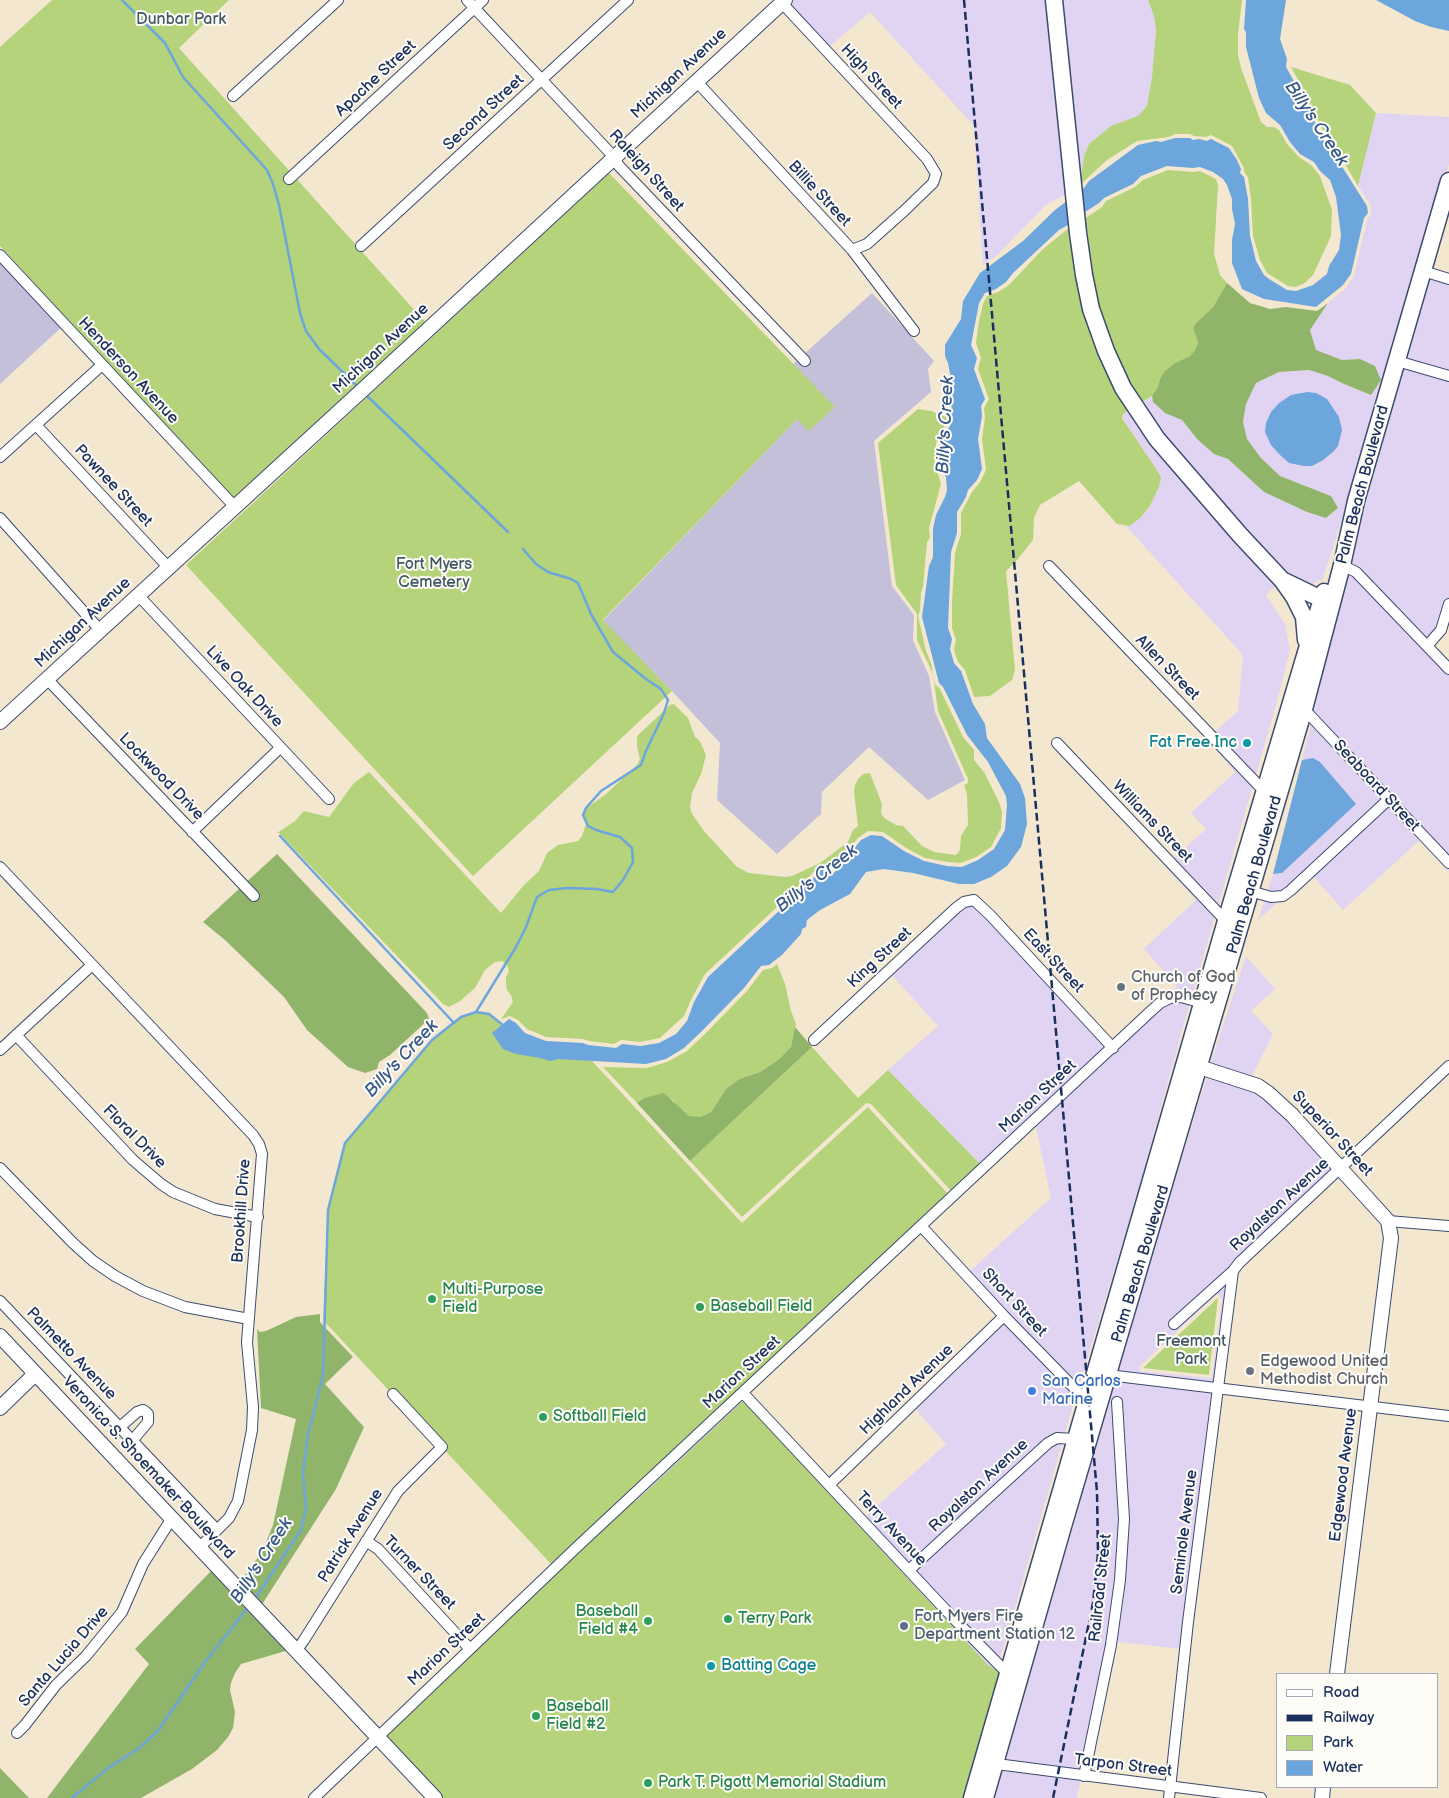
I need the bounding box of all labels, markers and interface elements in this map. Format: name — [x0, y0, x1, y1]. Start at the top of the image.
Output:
park label: Dunbar Park — [136, 10, 226, 30]
street label: Michigan Avenue — [627, 25, 731, 123]
street label: Apache Street — [332, 37, 420, 121]
street label: High Street — [836, 41, 906, 113]
street label: Second Street — [440, 71, 528, 155]
water label: Billy's Creek — [1280, 77, 1352, 171]
street label: Raleigh Street — [604, 126, 688, 216]
street label: Billie Street — [784, 157, 854, 231]
street label: Michigan Avenue — [329, 300, 433, 398]
street label: Henderson Avenue — [74, 314, 182, 428]
water label: Billy's Creek — [933, 375, 959, 475]
street label: Palm Beach Boulevard — [1333, 403, 1393, 567]
street label: Pawnee Street — [70, 441, 156, 531]
park label: Fort Myers Cemetery — [396, 555, 472, 593]
street label: Michigan Avenue — [31, 574, 135, 672]
street label: Allen Street — [1131, 631, 1203, 705]
street label: Live Oak Drive — [201, 642, 287, 732]
street label: Lockwood Drive — [114, 729, 208, 825]
place label: Fat Free Inc — [1149, 733, 1237, 753]
street label: Seaboard Street — [1329, 736, 1423, 836]
marker: Fat Free Inc — [1241, 737, 1253, 749]
street label: Williams Street — [1108, 777, 1196, 867]
street label: Palm Beach Boulevard — [1223, 794, 1287, 956]
water label: Billy's Creek — [772, 840, 862, 918]
street label: King Street — [844, 924, 916, 992]
street label: East Street — [1018, 925, 1088, 997]
place label: Church of God of Prophecy — [1131, 968, 1236, 1006]
marker: Church of God of Prophecy — [1115, 981, 1127, 993]
water label: Billy's Creek — [361, 1016, 443, 1102]
street label: Marion Street — [995, 1056, 1081, 1138]
street label: Superior Street — [1287, 1087, 1377, 1181]
street label: Floral Drive — [98, 1101, 170, 1173]
street label: Royalston Avenue — [1227, 1154, 1333, 1256]
street label: Brookhill Drive — [229, 1158, 255, 1264]
street label: Palm Beach Boulevard — [1108, 1183, 1174, 1345]
street label: Short Street — [977, 1265, 1051, 1341]
place label: Multi-Purpose Field — [442, 1280, 543, 1318]
marker: Multi-Purpose Field — [426, 1293, 438, 1305]
place label: Baseball Field — [710, 1297, 812, 1317]
marker: Baseball Field — [694, 1301, 706, 1313]
street label: Palmetto Avenue — [22, 1304, 120, 1404]
street label: Marion Street — [699, 1332, 785, 1414]
park label: Freemont Park — [1156, 1332, 1226, 1370]
street label: Highland Avenue — [856, 1341, 958, 1439]
place label: Edgewood United Methodist Church — [1260, 1352, 1388, 1390]
marker: Edgewood United Methodist Church — [1244, 1365, 1256, 1377]
street label: Veronica S. Shoemaker Boulevard — [58, 1372, 238, 1564]
place label: San Carlos Marine — [1042, 1372, 1121, 1410]
marker: San Carlos Marine — [1026, 1385, 1038, 1397]
place label: Softball Field — [553, 1407, 646, 1427]
street label: Edgewood Avenue — [1326, 1407, 1362, 1543]
marker: Softball Field — [537, 1411, 549, 1423]
street label: Royalston Avenue — [926, 1435, 1032, 1537]
street label: Seminole Avenue — [1168, 1469, 1202, 1595]
street label: Patrick Avenue — [314, 1485, 388, 1587]
street label: Terry Avenue — [852, 1488, 930, 1570]
water label: Billy's Creek — [226, 1514, 298, 1608]
street label: Turner Street — [379, 1532, 459, 1614]
street label: Railroad Street — [1086, 1533, 1116, 1643]
place label: Baseball Field #4 — [575, 1602, 638, 1640]
street label: Santa Lucia Drive — [15, 1603, 113, 1711]
place label: Fort Myers Fire Department Station 12 — [914, 1607, 1075, 1645]
street label: Marion Street — [404, 1609, 490, 1691]
place label: Terry Park — [738, 1609, 811, 1629]
marker: Terry Park — [722, 1613, 734, 1625]
marker: Baseball Field #4 — [642, 1615, 654, 1627]
marker: Fort Myers Fire Department Station 12 — [898, 1620, 910, 1632]
place label: Batting Cage — [721, 1656, 816, 1676]
marker: Batting Cage — [705, 1660, 717, 1672]
legend — [1276, 1673, 1439, 1788]
text: Road — [1323, 1683, 1359, 1702]
place label: Baseball Field #2 — [546, 1697, 609, 1735]
text: Railway — [1323, 1708, 1374, 1727]
marker: Baseball Field #2 — [530, 1710, 542, 1722]
text: Park — [1323, 1733, 1353, 1752]
street label: Tarpon Street — [1073, 1750, 1173, 1782]
text: Water — [1323, 1758, 1363, 1777]
place label: Park T. Pigott Memorial Stadium — [658, 1773, 886, 1793]
marker: Park T. Pigott Memorial Stadium — [642, 1777, 654, 1789]

